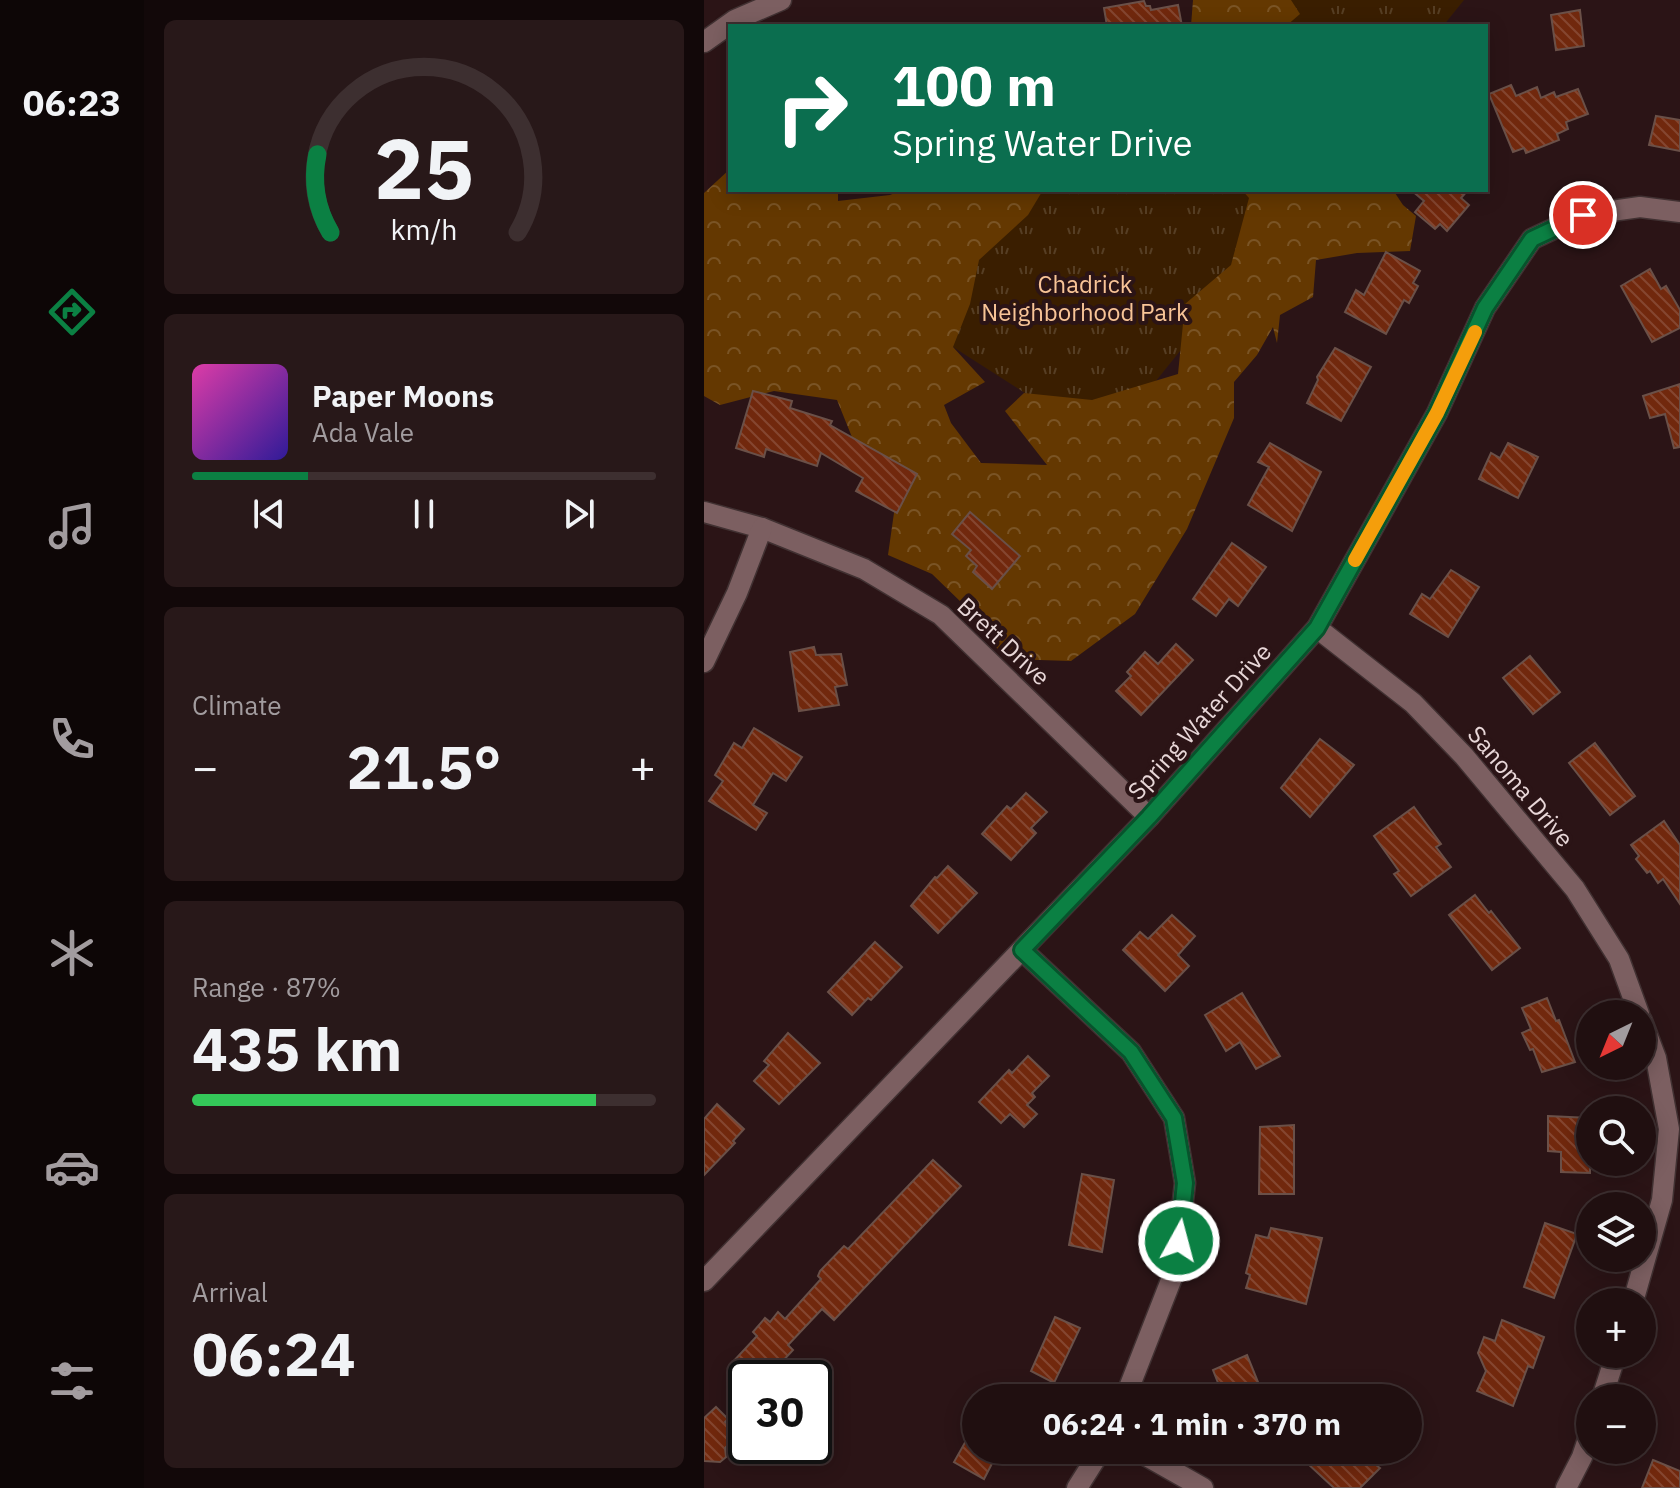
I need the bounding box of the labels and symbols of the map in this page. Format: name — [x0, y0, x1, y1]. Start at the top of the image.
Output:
pin — [1549, 181, 1617, 249]
park label: Chadrick Neighborhood Park — [981, 268, 1189, 328]
street label: Brett Drive — [951, 590, 1057, 692]
street label: Spring Water Drive — [1120, 636, 1278, 806]
street label: Sanoma Drive — [1461, 719, 1581, 853]
north arrow — [1576, 1000, 1656, 1080]
position arrow — [1137, 1199, 1221, 1283]
speed limit sign: 30 — [728, 1360, 832, 1464]

